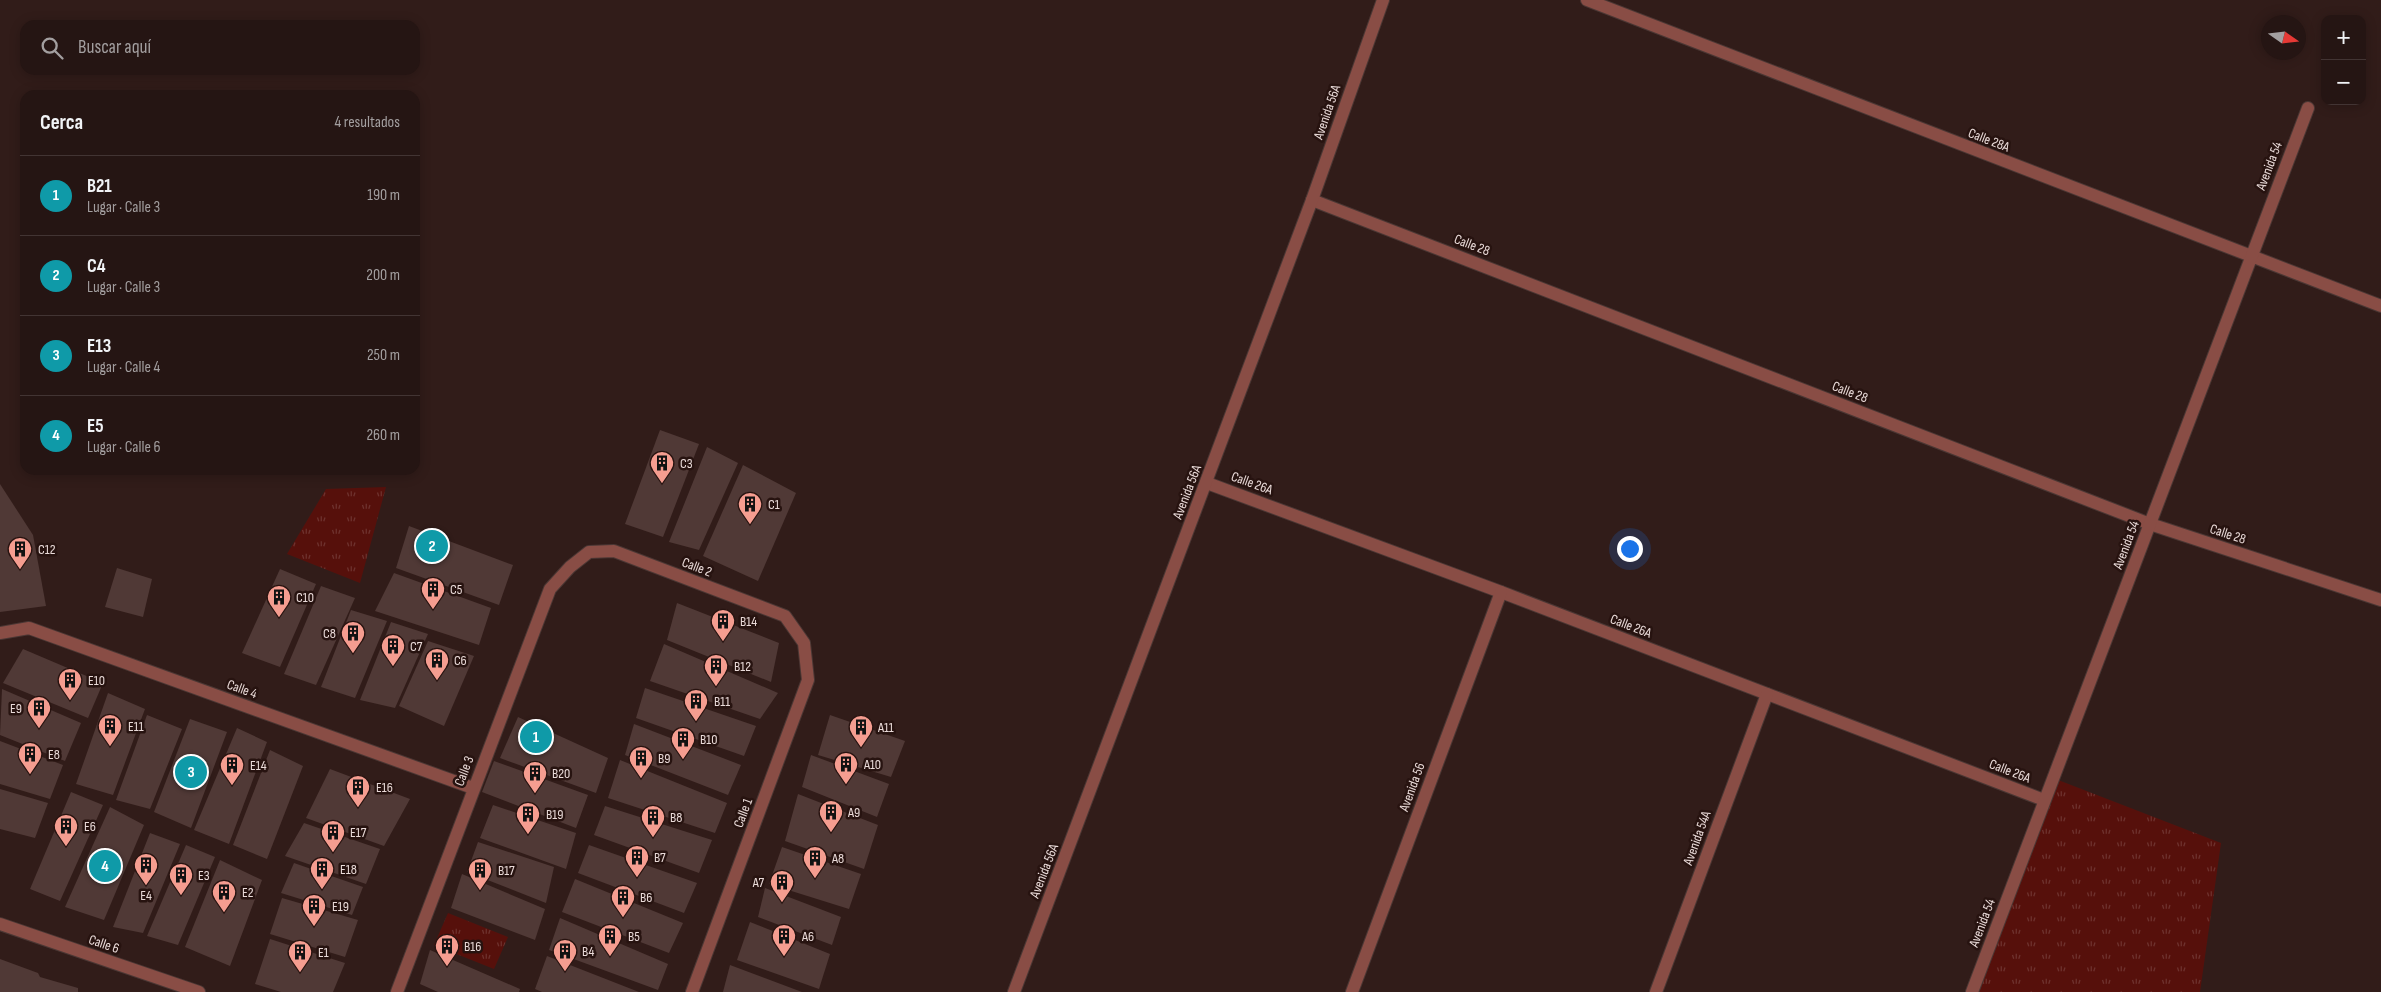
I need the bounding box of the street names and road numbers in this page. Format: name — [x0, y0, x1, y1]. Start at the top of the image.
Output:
street label: Avenida 56A — [1309, 82, 1345, 142]
street label: Calle 28A — [1966, 124, 2013, 156]
street label: Avenida 54 — [2252, 139, 2286, 193]
street label: Calle 28 — [1452, 230, 1492, 260]
street label: Calle 28 — [1830, 377, 1870, 407]
street label: Avenida 56A — [1169, 462, 1205, 522]
street label: Calle 26A — [1229, 468, 1276, 499]
street label: Avenida 54 — [2109, 518, 2143, 572]
street label: Calle 28 — [2208, 520, 2248, 548]
street label: Calle 2 — [680, 554, 715, 581]
street label: Calle 26A — [1608, 610, 1655, 642]
street label: Calle 4 — [225, 676, 260, 702]
street label: Calle 3 — [451, 753, 478, 788]
street label: Calle 26A — [1987, 755, 2034, 787]
street label: Avenida 56 — [1395, 760, 1429, 815]
street label: Calle 1 — [730, 796, 756, 830]
street label: Avenida 54A — [1679, 808, 1715, 868]
street label: Avenida 56A — [1026, 841, 1062, 901]
street label: Avenida 54 — [1965, 896, 1999, 950]
street label: Calle 6 — [87, 931, 121, 957]

